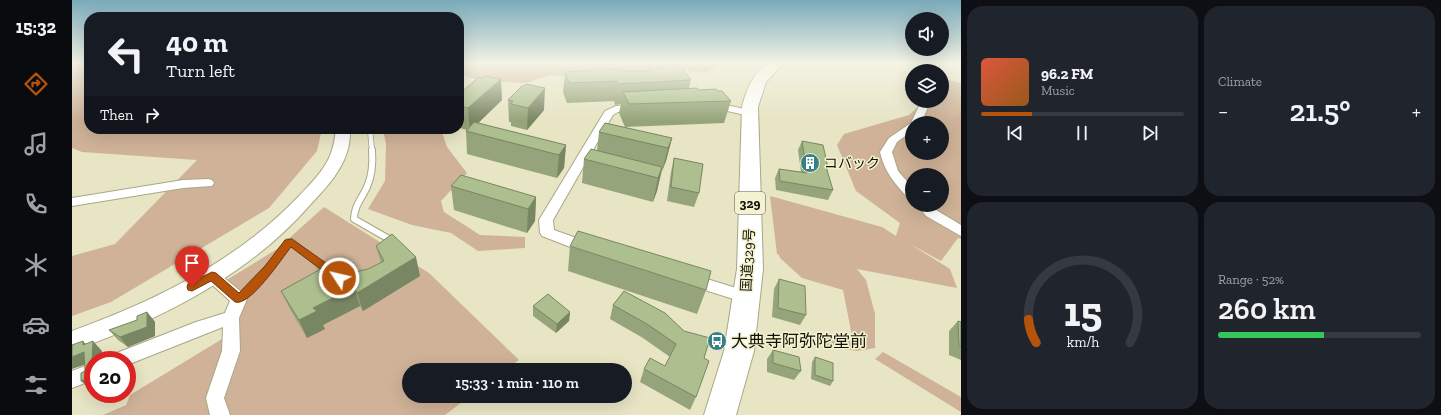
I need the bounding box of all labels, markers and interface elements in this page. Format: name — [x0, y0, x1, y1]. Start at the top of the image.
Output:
map controls — [905, 12, 949, 212]
button: sound — [905, 12, 949, 56]
text: 15:32 — [16, 16, 56, 38]
text: 40 m — [166, 26, 228, 59]
icon: left — [100, 28, 152, 80]
text: Turn left — [166, 60, 235, 82]
button: layers — [905, 64, 949, 108]
text: 96.2 FM — [1041, 65, 1093, 83]
icon: directions — [22, 70, 50, 98]
text: Climate — [1218, 74, 1262, 89]
text: Music — [1041, 83, 1075, 98]
text: 21.5° — [1289, 93, 1351, 129]
text: − — [1218, 98, 1228, 125]
text: + — [1412, 98, 1421, 125]
icon: right — [141, 104, 163, 126]
text: Then — [100, 106, 133, 124]
button: + — [905, 116, 949, 160]
icon: previous — [1004, 122, 1026, 144]
icon: pause — [1071, 122, 1093, 144]
icon: next — [1139, 122, 1161, 144]
icon: music — [22, 130, 50, 158]
building icon: コバック — [799, 152, 821, 174]
place label: コバック — [824, 155, 880, 172]
button: − — [905, 168, 949, 212]
icon: phone — [22, 190, 50, 218]
road number: 329 — [735, 192, 765, 214]
street label: 国道329号 — [738, 228, 758, 292]
pin — [175, 246, 209, 287]
icon: climate — [22, 251, 50, 279]
icon: arrive — [181, 252, 203, 274]
position arrow — [318, 257, 360, 299]
text: Range · 52% — [1218, 272, 1284, 287]
text: 15 — [1063, 287, 1102, 337]
text: 260 km — [1218, 291, 1316, 327]
icon: car — [22, 311, 50, 339]
bus stop icon: 大典寺阿弥陀堂前 — [706, 330, 728, 352]
place label: 大典寺阿弥陀堂前 — [731, 331, 867, 351]
text: km/h — [1066, 334, 1099, 351]
speed limit sign: 20 — [84, 351, 136, 403]
icon: filters — [22, 371, 50, 399]
text: 15:33 · 1 min · 110 m — [455, 374, 579, 392]

